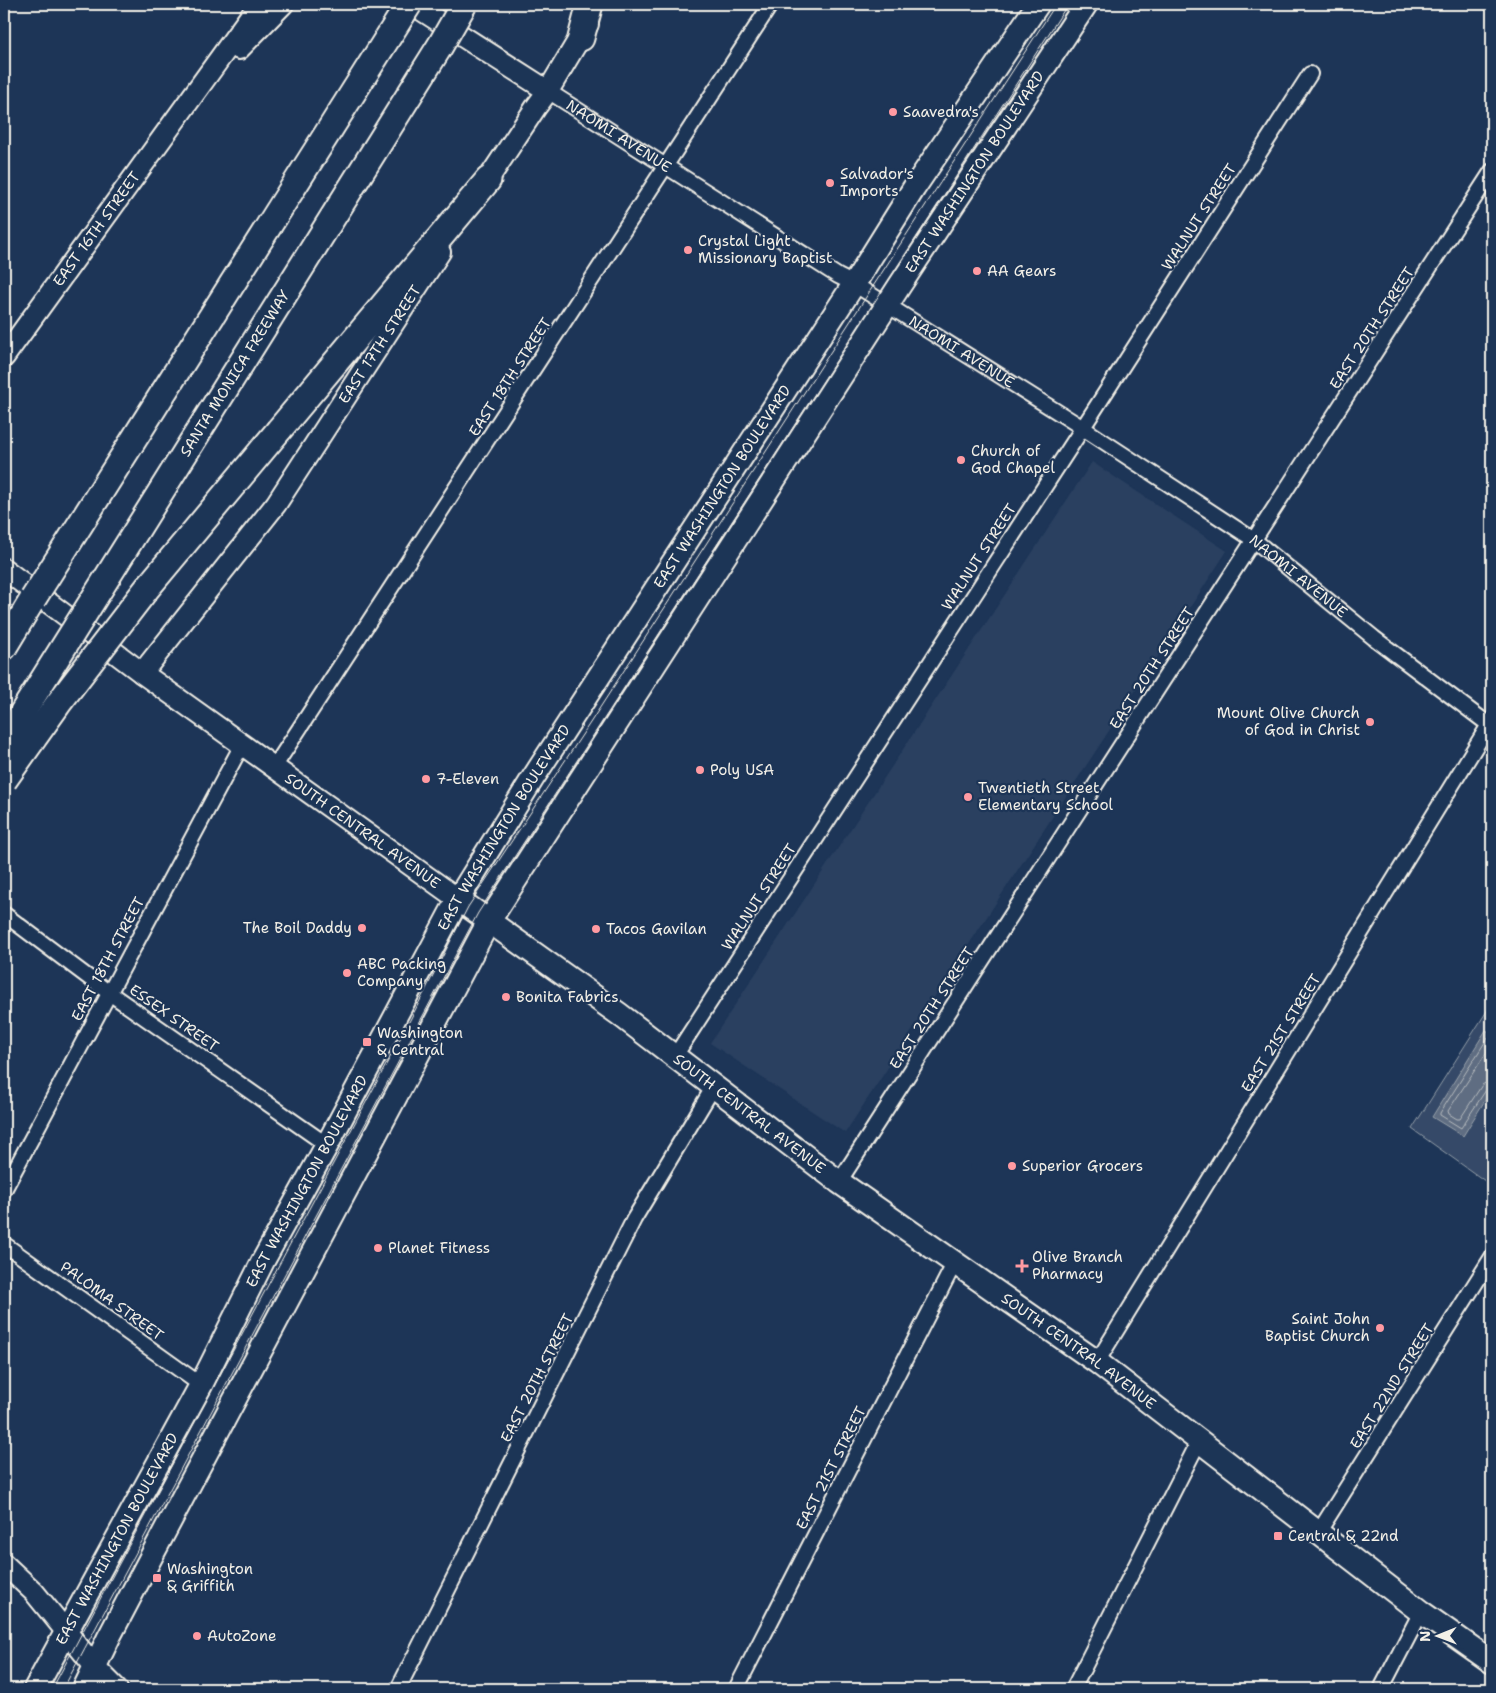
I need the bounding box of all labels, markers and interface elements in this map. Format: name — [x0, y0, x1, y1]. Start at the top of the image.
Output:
street label: EAST WASHINGTON BOULEVARD — [901, 67, 1049, 277]
street label: NAOMI AVENUE — [562, 95, 675, 177]
place label: Saavedra's — [903, 102, 979, 122]
marker: Saavedra's — [887, 106, 899, 118]
street label: WALNUT STREET — [1157, 160, 1241, 274]
place label: Salvador's Imports — [840, 164, 914, 201]
street label: EAST 16TH STREET — [48, 167, 145, 290]
marker: Salvador's Imports — [824, 177, 836, 189]
place label: Crystal Light Missionary Baptist — [698, 231, 833, 268]
marker: Crystal Light Missionary Baptist — [682, 244, 694, 256]
place label: AA Gears — [987, 261, 1056, 281]
street label: EAST 20TH STREET — [1325, 263, 1419, 393]
marker: AA Gears — [971, 265, 983, 277]
street label: EAST 17TH STREET — [334, 281, 426, 408]
street label: SANTA MONICA FREEWAY — [175, 286, 295, 460]
street label: NAOMI AVENUE — [905, 311, 1018, 392]
street label: EAST 18TH STREET — [464, 314, 556, 440]
street label: EAST WASHINGTON BOULEVARD — [649, 381, 796, 592]
place label: Church of God Chapel — [971, 441, 1055, 478]
marker: Church of God Chapel — [955, 454, 967, 466]
street label: WALNUT STREET — [937, 500, 1021, 614]
street label: NAOMI AVENUE — [1245, 530, 1352, 622]
street label: EAST 20TH STREET — [1105, 603, 1199, 733]
place label: Mount Olive Church of God in Christ — [1217, 703, 1360, 740]
marker: Mount Olive Church of God in Christ — [1364, 716, 1376, 728]
street label: EAST WASHINGTON BOULEVARD — [433, 721, 575, 934]
place label: Poly USA — [710, 760, 774, 780]
marker: Poly USA — [694, 764, 706, 776]
street label: SOUTH CENTRAL AVENUE — [281, 768, 444, 893]
place label: 7-Eleven — [436, 769, 499, 789]
marker: 7-Eleven — [420, 773, 432, 785]
place label: Twentieth Street Elementary School — [978, 778, 1114, 815]
marker: Twentieth Street Elementary School — [962, 791, 974, 803]
street label: WALNUT STREET — [717, 840, 801, 954]
street label: EAST 18TH STREET — [67, 893, 149, 1025]
place label: The Boil Daddy — [243, 918, 352, 938]
place label: Tacos Gavilan — [606, 919, 707, 939]
marker: The Boil Daddy — [356, 922, 368, 934]
marker: Tacos Gavilan — [590, 923, 602, 935]
street label: EAST 20TH STREET — [885, 943, 979, 1073]
place label: ABC Packing Company — [357, 954, 446, 991]
marker: ABC Packing Company — [341, 967, 353, 979]
street label: EAST 21ST STREET — [1237, 970, 1325, 1096]
street label: ESSEX STREET — [125, 980, 223, 1056]
place label: Bonita Fabrics — [516, 987, 619, 1007]
marker: Bonita Fabrics — [500, 991, 512, 1003]
place label: Washington & Central — [377, 1023, 463, 1060]
marker: Washington & Central — [361, 1036, 373, 1048]
street label: SOUTH CENTRAL AVENUE — [669, 1049, 830, 1178]
street label: EAST WASHINGTON BOULEVARD — [241, 1072, 372, 1291]
place label: Superior Grocers — [1022, 1156, 1143, 1176]
marker: Superior Grocers — [1006, 1160, 1018, 1172]
place label: Planet Fitness — [388, 1238, 490, 1258]
marker: Planet Fitness — [372, 1242, 384, 1254]
place label: Olive Branch Pharmacy — [1032, 1247, 1123, 1284]
street label: PALOMA STREET — [56, 1257, 168, 1345]
marker: Olive Branch Pharmacy — [1016, 1260, 1028, 1272]
street label: SOUTH CENTRAL AVENUE — [997, 1288, 1160, 1414]
place label: Saint John Baptist Church — [1265, 1309, 1370, 1346]
street label: EAST 20TH STREET — [496, 1310, 578, 1446]
street label: EAST 22ND STREET — [1345, 1320, 1439, 1452]
marker: Saint John Baptist Church — [1374, 1322, 1386, 1334]
street label: EAST 21ST STREET — [791, 1403, 871, 1533]
street label: EAST WASHINGTON BOULEVARD — [51, 1429, 183, 1648]
place label: Central & 22nd — [1288, 1526, 1399, 1546]
marker: Central & 22nd — [1272, 1530, 1284, 1542]
place label: Washington & Griffith — [167, 1559, 253, 1596]
marker: Washington & Griffith — [151, 1572, 163, 1584]
north arrow — [1414, 1610, 1464, 1660]
place label: AutoZone — [207, 1626, 277, 1646]
marker: AutoZone — [191, 1630, 203, 1642]
text: N — [1416, 1631, 1434, 1642]

